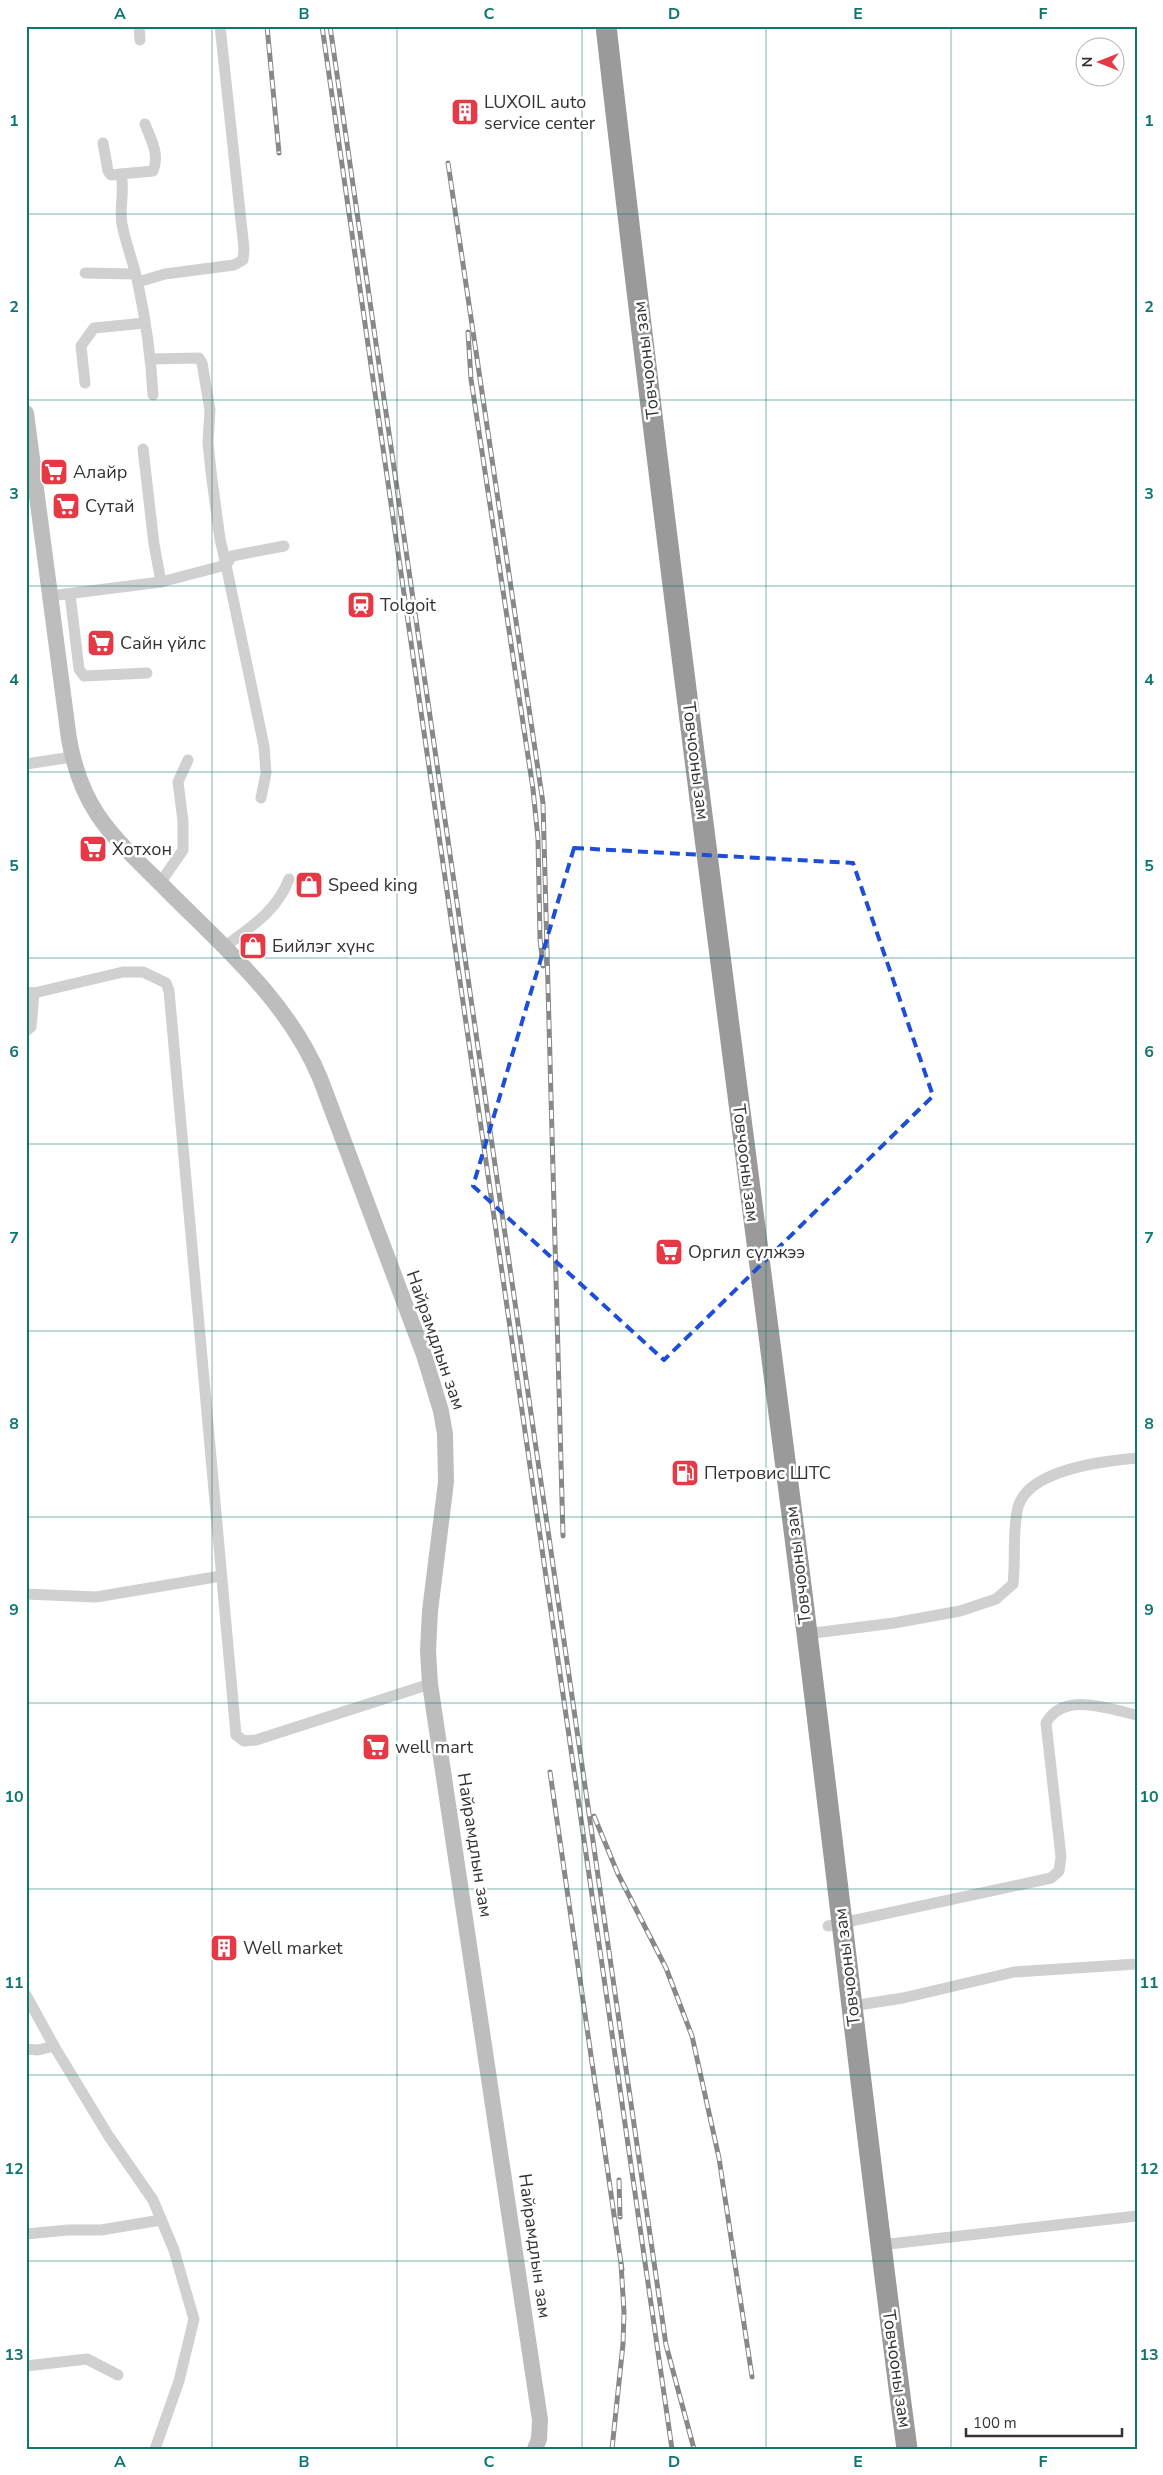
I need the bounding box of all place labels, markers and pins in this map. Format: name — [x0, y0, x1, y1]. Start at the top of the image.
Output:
place label: LUXOIL auto service center — [484, 90, 596, 135]
building icon: LUXOIL auto service center — [450, 97, 480, 127]
supermarket icon: Алайр — [39, 457, 69, 487]
place label: Алайр — [73, 460, 127, 484]
supermarket icon: Сутай — [51, 491, 81, 521]
place label: Сутай — [85, 494, 135, 518]
station icon: Tolgoit — [346, 590, 376, 620]
place label: Tolgoit — [380, 593, 436, 617]
supermarket icon: Сайн үйлс — [86, 628, 116, 658]
place label: Сайн үйлс — [120, 631, 207, 655]
supermarket icon: Хотхон — [78, 834, 108, 864]
place label: Хотхон — [112, 837, 172, 861]
shop icon: Speed king — [294, 870, 324, 900]
place label: Speed king — [328, 873, 418, 897]
shop icon: Бийлэг хүнс — [238, 931, 268, 961]
place label: Бийлэг хүнс — [272, 934, 375, 958]
supermarket icon: Оргил сүлжээ — [654, 1237, 684, 1267]
place label: Оргил сүлжээ — [688, 1240, 805, 1264]
fuel station icon: Петровис ШТС — [670, 1458, 700, 1488]
place label: Петровис ШТС — [704, 1461, 831, 1485]
supermarket icon: well mart — [361, 1732, 391, 1762]
place label: well mart — [395, 1735, 474, 1759]
building icon: Well market — [209, 1933, 239, 1963]
place label: Well market — [243, 1936, 343, 1960]

